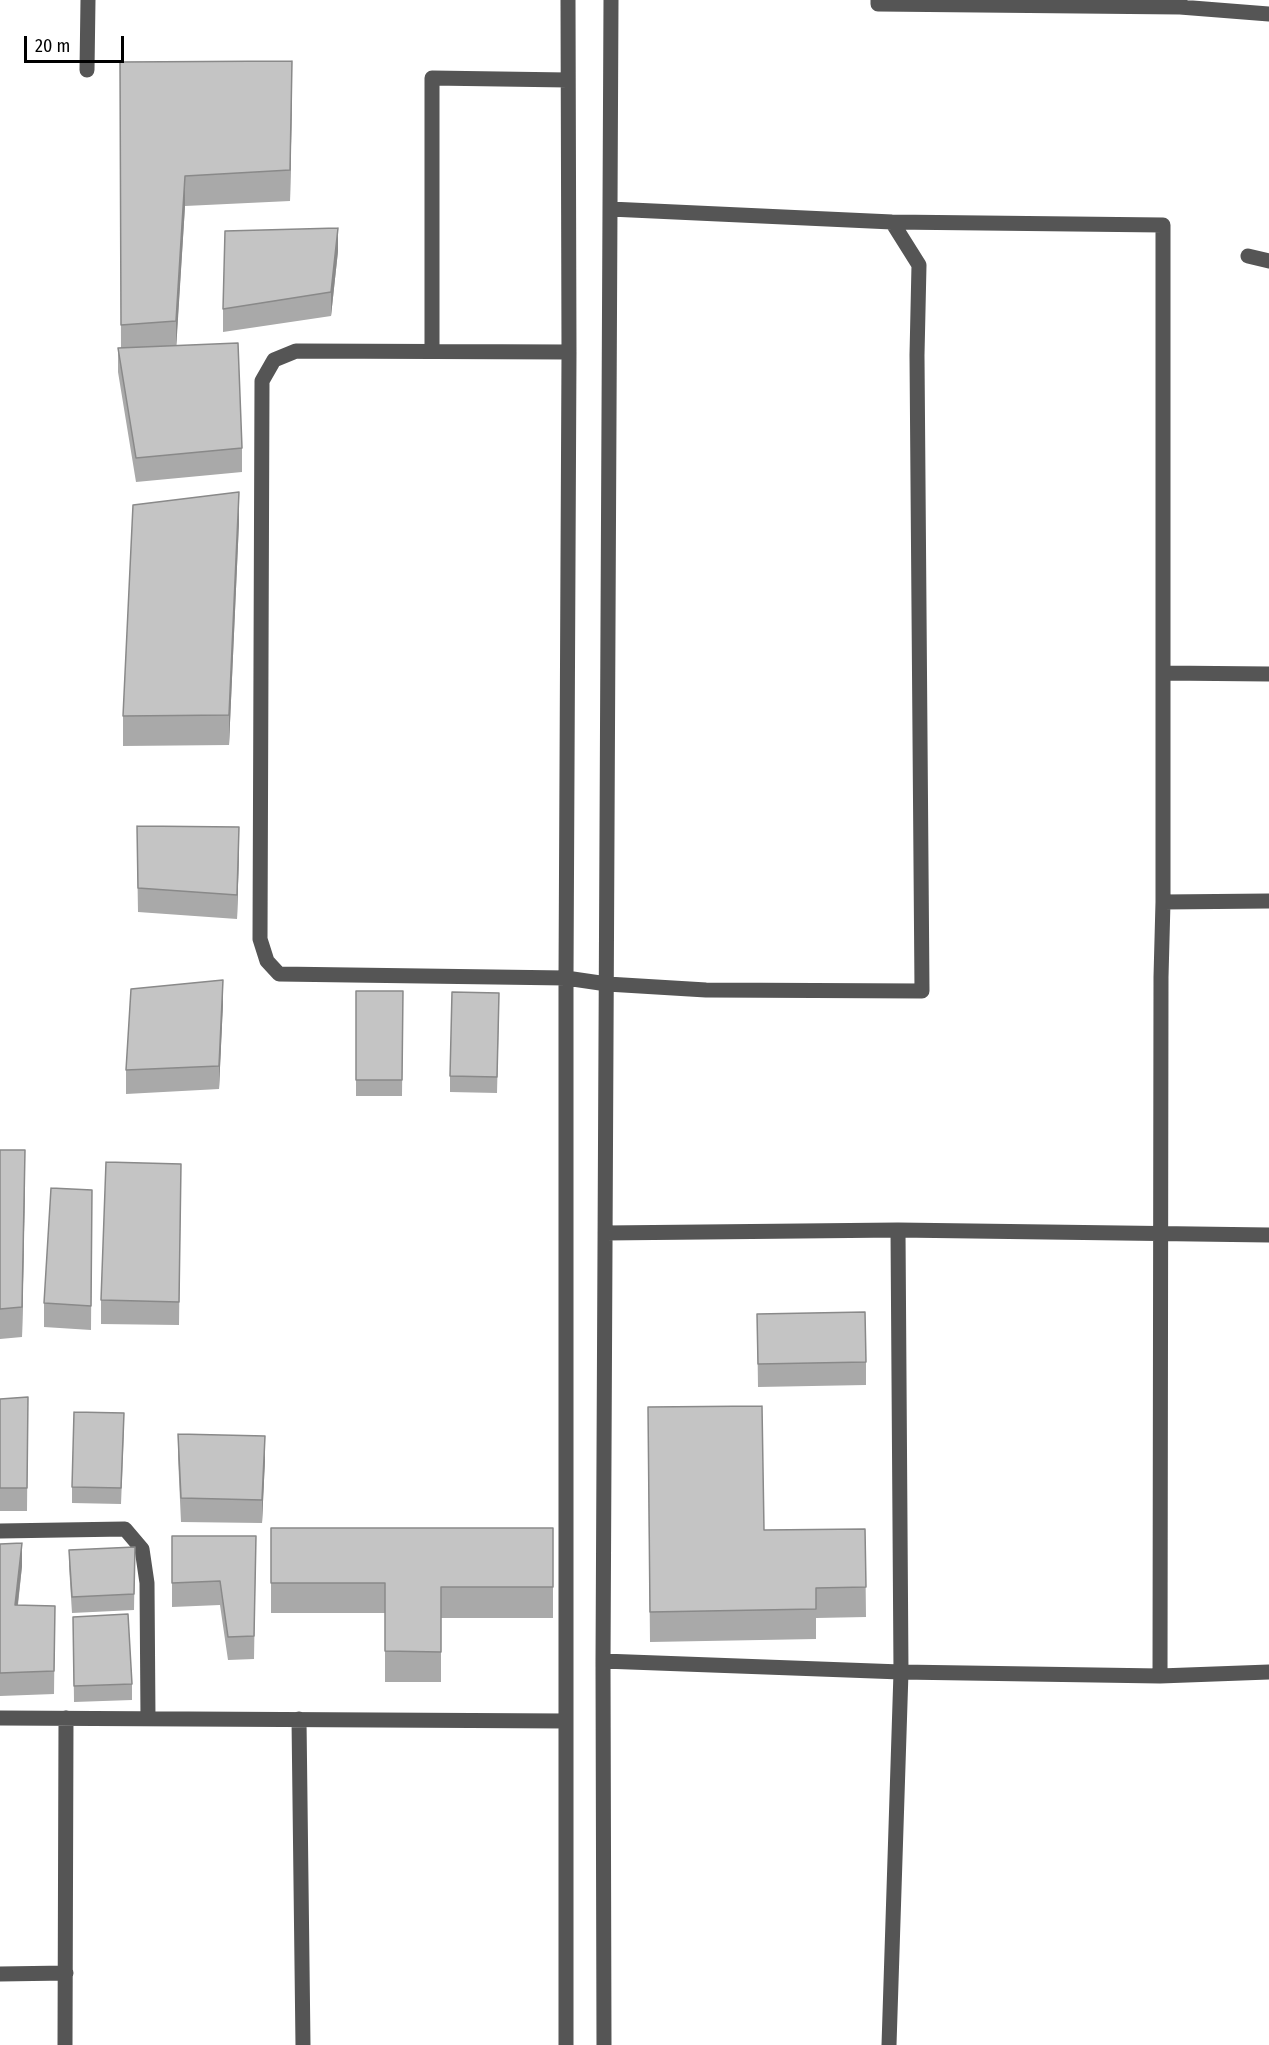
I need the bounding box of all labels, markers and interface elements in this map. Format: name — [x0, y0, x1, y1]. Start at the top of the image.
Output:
scale bar — [27, 24, 128, 62]
text: 20 m — [35, 35, 70, 57]

